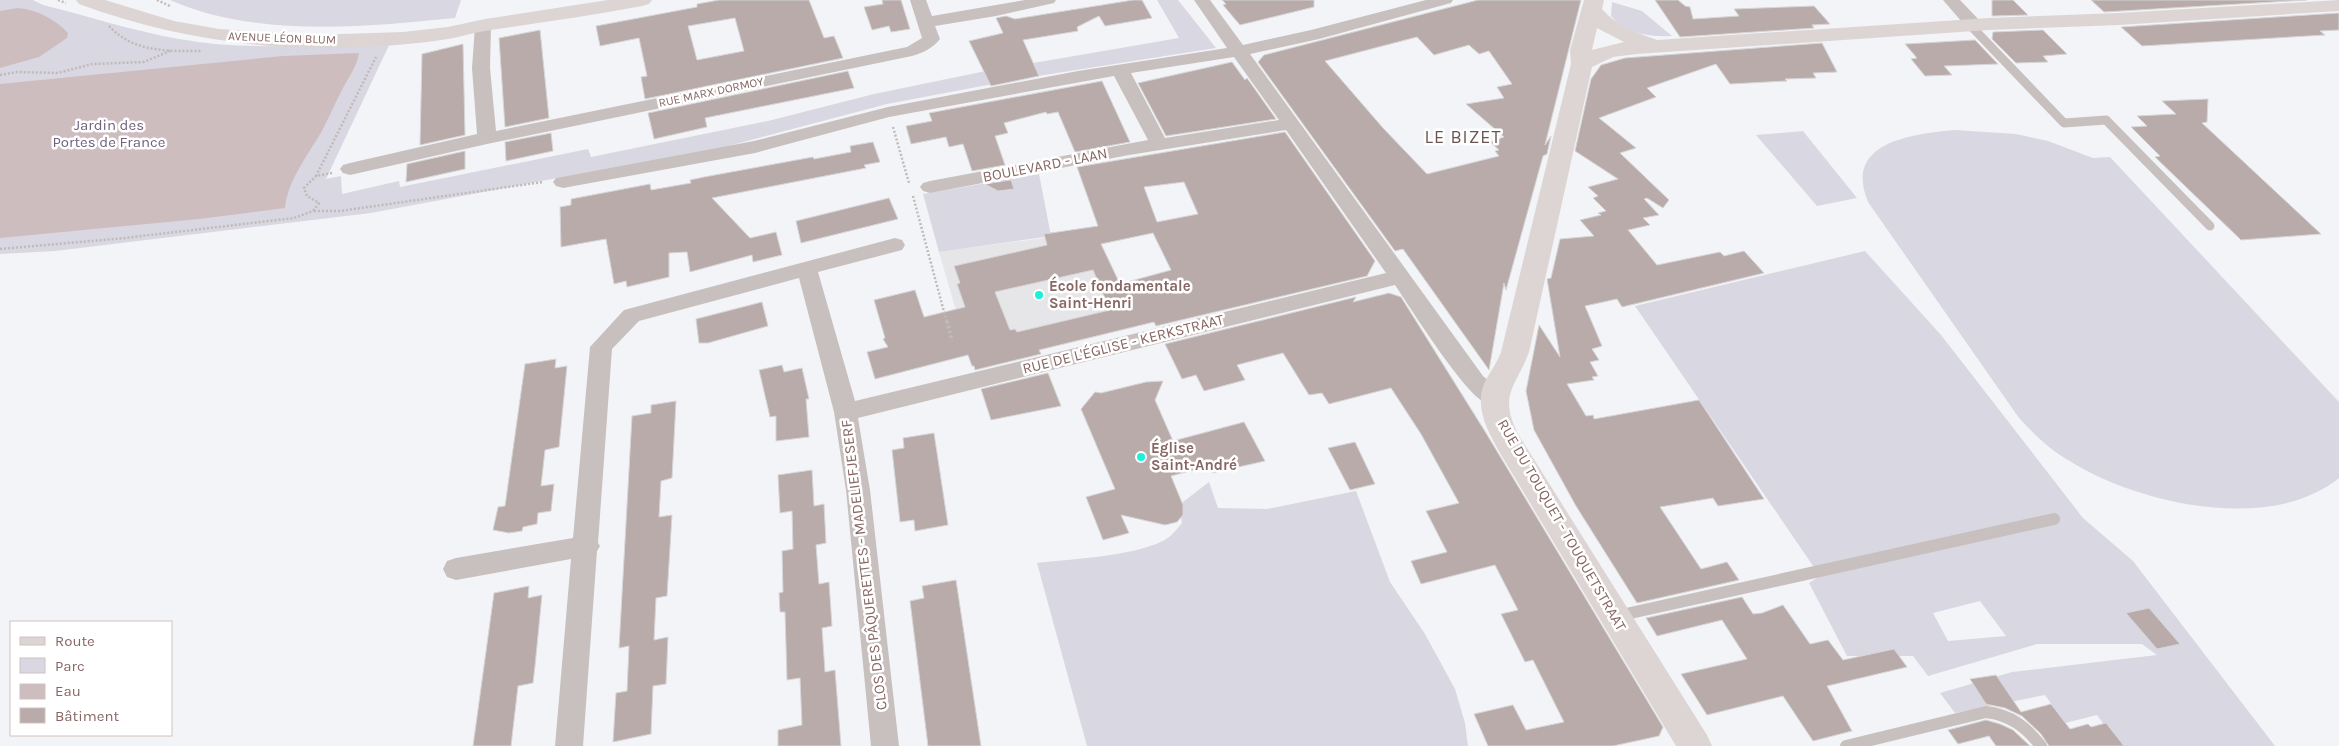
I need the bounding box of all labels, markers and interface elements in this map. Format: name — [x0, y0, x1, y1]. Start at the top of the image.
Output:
street label: AVENUE LÉON BLUM — [228, 28, 336, 47]
street label: RUE MARX DORMOY — [657, 74, 765, 110]
park label: Jardin des Portes de France — [53, 116, 165, 151]
district label: LE BIZET — [1425, 126, 1501, 148]
street label: BOULEVARD - LAAN — [981, 144, 1109, 186]
place label: École fondamentale Saint-Henri — [1049, 276, 1191, 312]
marker: École fondamentale Saint-Henri — [1033, 289, 1045, 301]
street label: RUE DE L'ÉGLISE - KERKSTRAAT — [1020, 310, 1226, 378]
street label: RUE DU TOUQUET - TOUQUETSTRAAT — [1494, 416, 1630, 634]
street label: CLOS DES PÂQUERETTES - MADELIEFJESERF — [837, 419, 891, 711]
place label: Église Saint-André — [1151, 438, 1237, 474]
marker: Église Saint-André — [1135, 451, 1147, 463]
legend — [10, 621, 172, 736]
text: Route — [55, 632, 95, 650]
text: Parc — [55, 657, 85, 675]
text: Eau — [55, 682, 81, 700]
text: Bâtiment — [55, 707, 119, 725]

